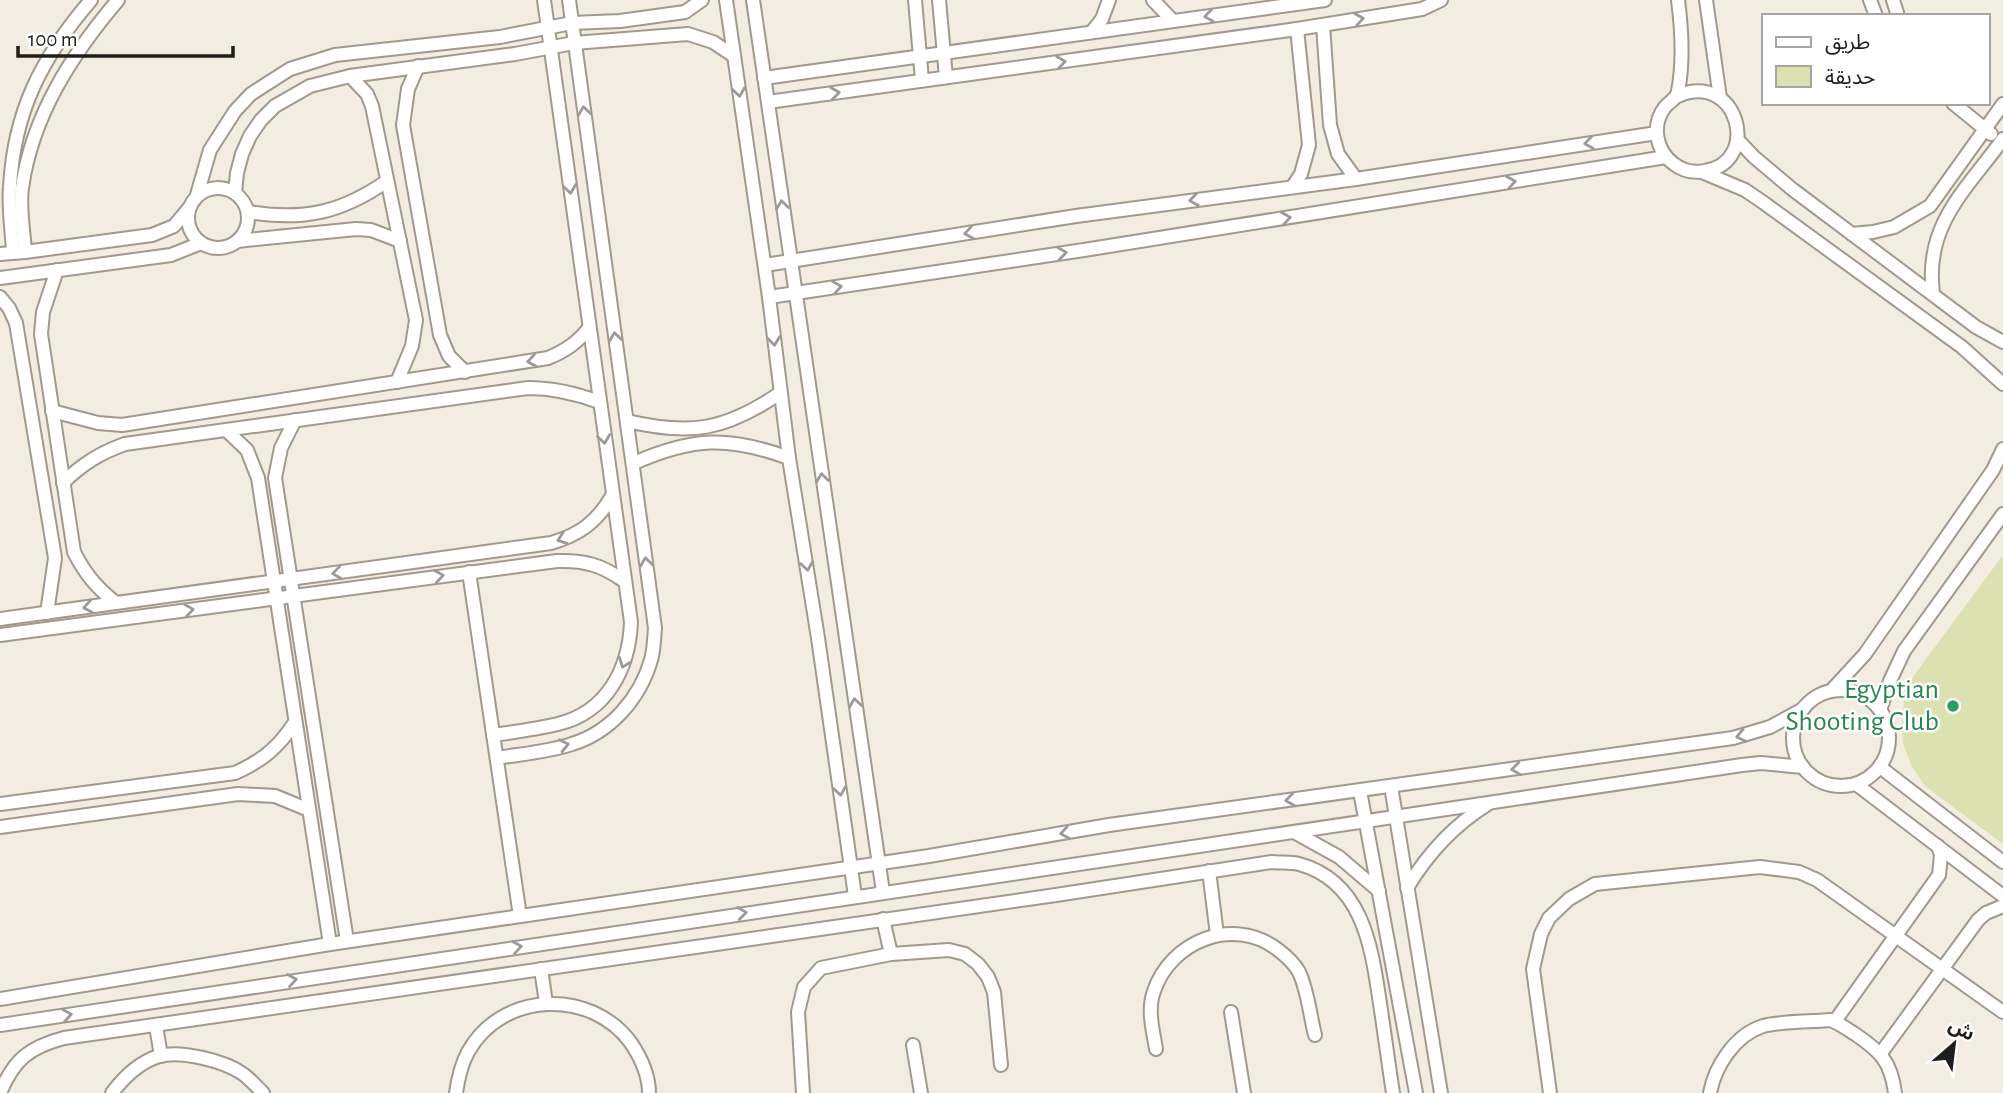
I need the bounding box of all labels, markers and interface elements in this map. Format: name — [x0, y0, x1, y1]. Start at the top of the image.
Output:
one-way arrow — [1203, 9, 1215, 24]
one-way arrow — [1353, 12, 1365, 27]
scale bar — [18, 14, 233, 58]
legend — [1762, 14, 1989, 105]
text: 100 m — [28, 29, 78, 50]
text: طريق — [1825, 32, 1870, 55]
one-way arrow — [1055, 54, 1066, 69]
text: حديقة — [1825, 67, 1875, 88]
one-way arrow — [829, 85, 841, 100]
one-way arrow — [731, 86, 746, 98]
one-way arrow — [576, 106, 591, 117]
one-way arrow — [1583, 135, 1595, 150]
one-way arrow — [1505, 175, 1517, 190]
one-way arrow — [563, 183, 578, 195]
one-way arrow — [1188, 192, 1200, 207]
one-way arrow — [775, 199, 790, 211]
one-way arrow — [1281, 211, 1292, 226]
one-way arrow — [963, 225, 975, 240]
one-way arrow — [1056, 246, 1068, 261]
one-way arrow — [831, 280, 843, 295]
one-way arrow — [608, 331, 623, 343]
one-way arrow — [767, 335, 782, 347]
one-way arrow — [526, 353, 538, 368]
one-way arrow — [597, 433, 612, 445]
one-way arrow — [815, 472, 830, 484]
one-way arrow — [557, 531, 569, 545]
one-way arrow — [639, 556, 654, 568]
one-way arrow — [799, 560, 814, 572]
one-way arrow — [332, 565, 343, 580]
one-way arrow — [433, 569, 445, 584]
one-way arrow — [82, 599, 94, 614]
one-way arrow — [183, 602, 195, 617]
one-way arrow — [618, 656, 632, 668]
place label: Egyptian Shooting Club — [1785, 676, 1939, 736]
one-way arrow — [848, 698, 863, 709]
marker: Egyptian Shooting Club — [1945, 698, 1961, 714]
one-way arrow — [1735, 728, 1747, 742]
one-way arrow — [558, 739, 570, 753]
one-way arrow — [1510, 761, 1522, 776]
one-way arrow — [833, 786, 848, 797]
one-way arrow — [1284, 792, 1296, 807]
one-way arrow — [1059, 825, 1071, 840]
one-way arrow — [736, 906, 748, 921]
one-way arrow — [511, 939, 523, 954]
one-way arrow — [286, 973, 298, 988]
one-way arrow — [62, 1007, 73, 1022]
north arrow — [1919, 1009, 1989, 1079]
text: ش — [1945, 1016, 1977, 1045]

